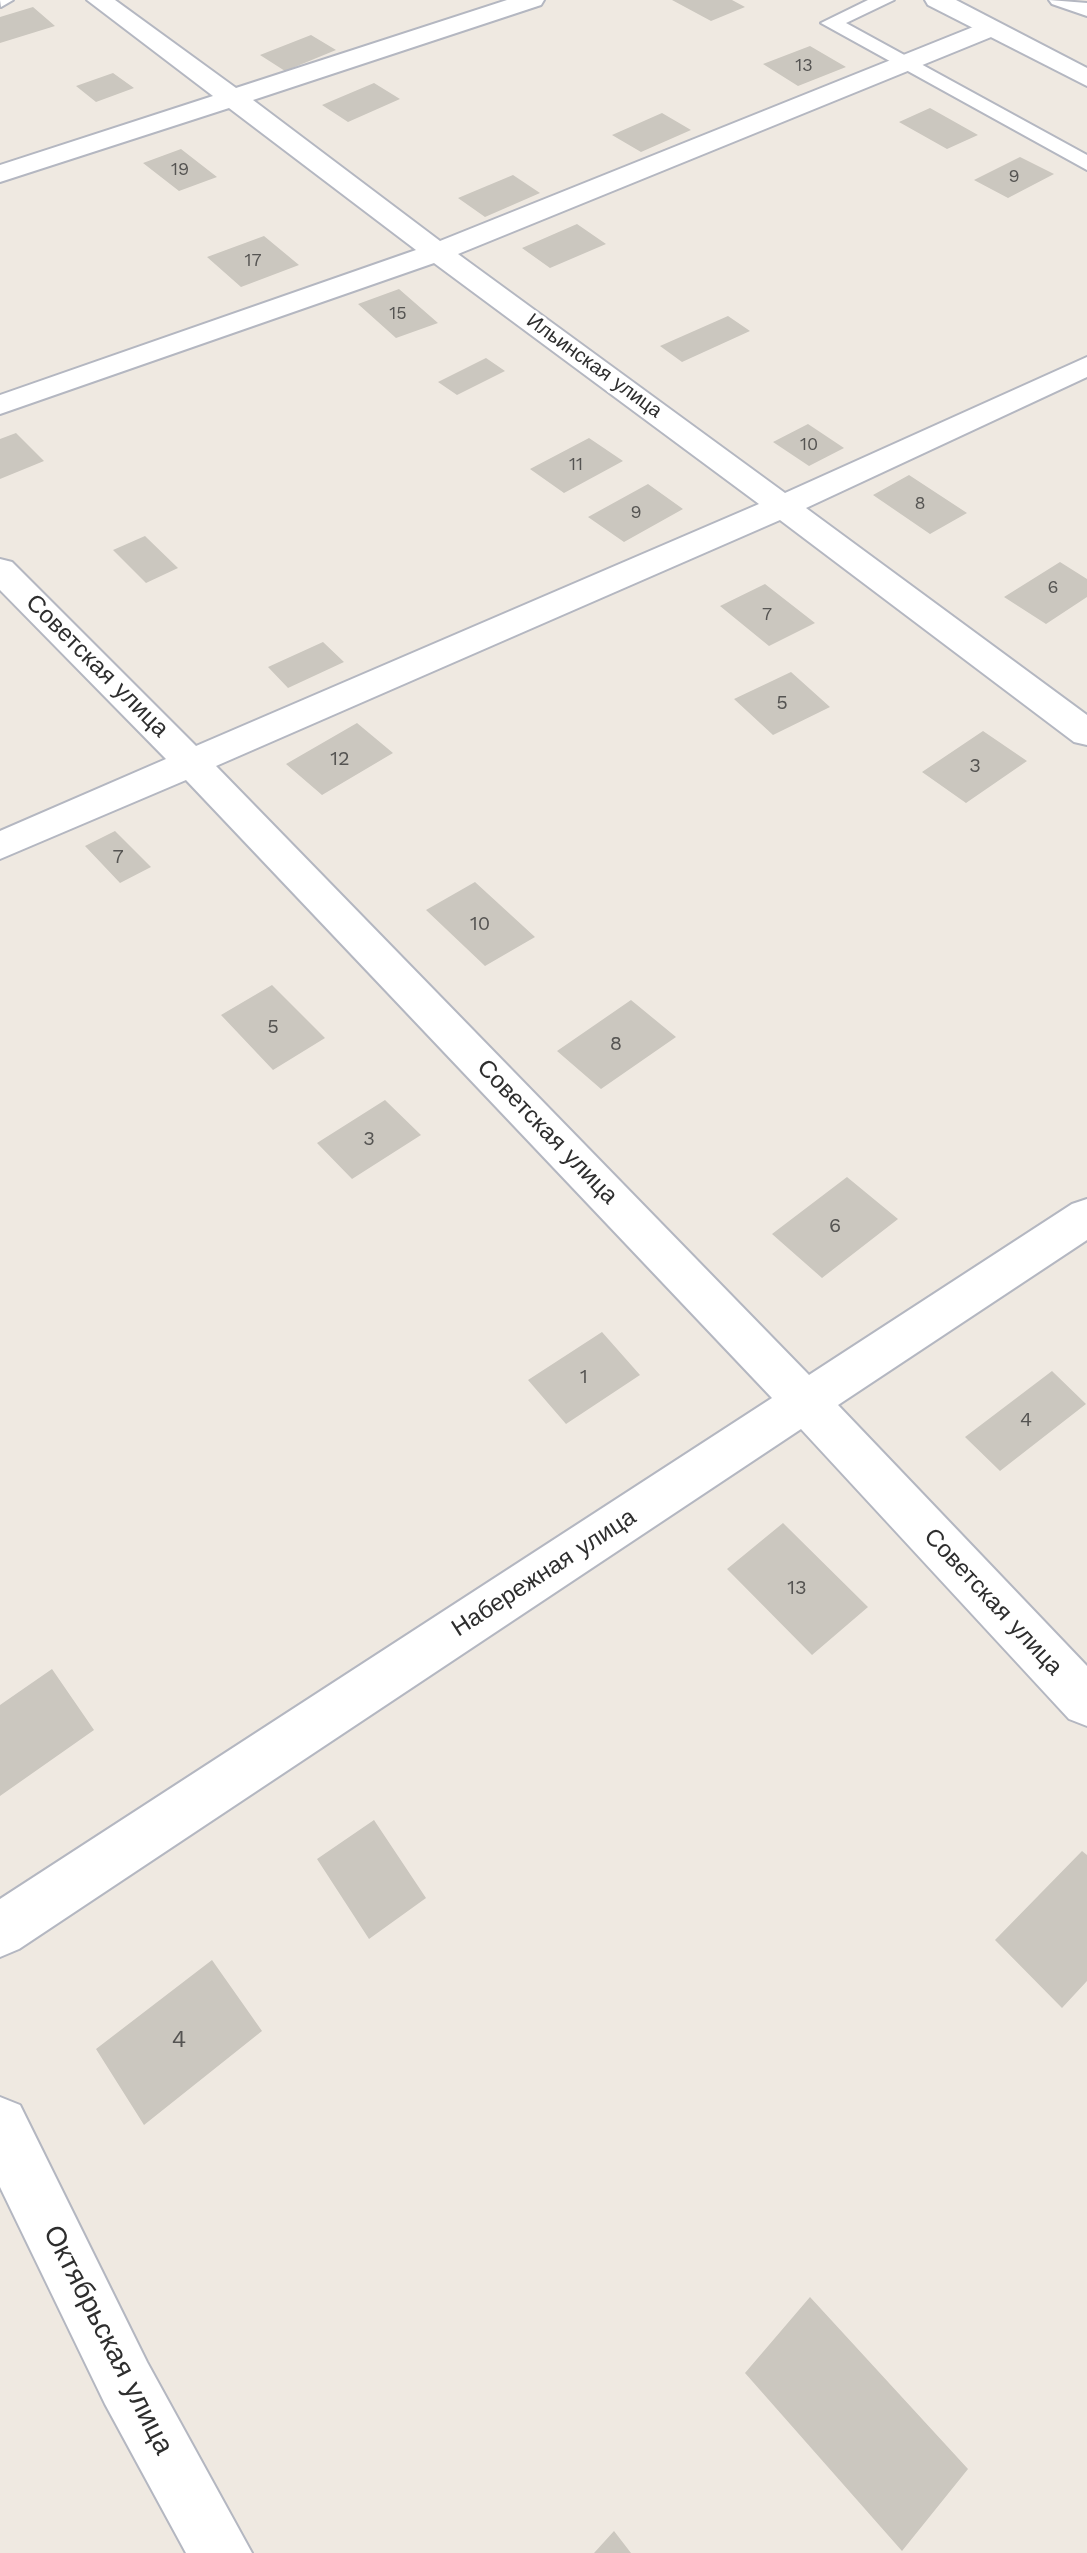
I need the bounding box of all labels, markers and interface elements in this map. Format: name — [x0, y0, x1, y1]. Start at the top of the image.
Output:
house number: 13 — [795, 55, 813, 77]
house number: 19 — [171, 159, 189, 181]
house number: 9 — [1008, 166, 1020, 188]
house number: 17 — [244, 250, 262, 272]
house number: 15 — [389, 303, 407, 325]
street label: Ильинская улица — [522, 309, 666, 423]
house number: 10 — [800, 434, 818, 456]
house number: 11 — [569, 454, 583, 476]
house number: 8 — [914, 493, 926, 515]
house number: 9 — [630, 502, 642, 524]
house number: 6 — [1048, 577, 1058, 599]
street label: Советская улица — [20, 589, 174, 743]
house number: 7 — [762, 604, 772, 626]
house number: 5 — [776, 691, 788, 715]
house number: 12 — [330, 747, 350, 771]
house number: 3 — [969, 754, 981, 778]
house number: 7 — [112, 845, 124, 869]
house number: 10 — [470, 912, 490, 936]
house number: 5 — [267, 1015, 279, 1039]
house number: 8 — [610, 1032, 622, 1056]
street label: Советская улица — [471, 1054, 623, 1210]
house number: 3 — [363, 1127, 375, 1151]
house number: 6 — [829, 1214, 841, 1238]
house number: 1 — [580, 1365, 588, 1389]
house number: 4 — [1020, 1408, 1032, 1432]
street label: Набережная улица — [447, 1503, 641, 1643]
street label: Советская улица — [918, 1523, 1068, 1681]
house number: 13 — [787, 1576, 807, 1600]
house number: 4 — [172, 2026, 186, 2054]
street label: Октябрьская улица — [36, 2220, 180, 2460]

